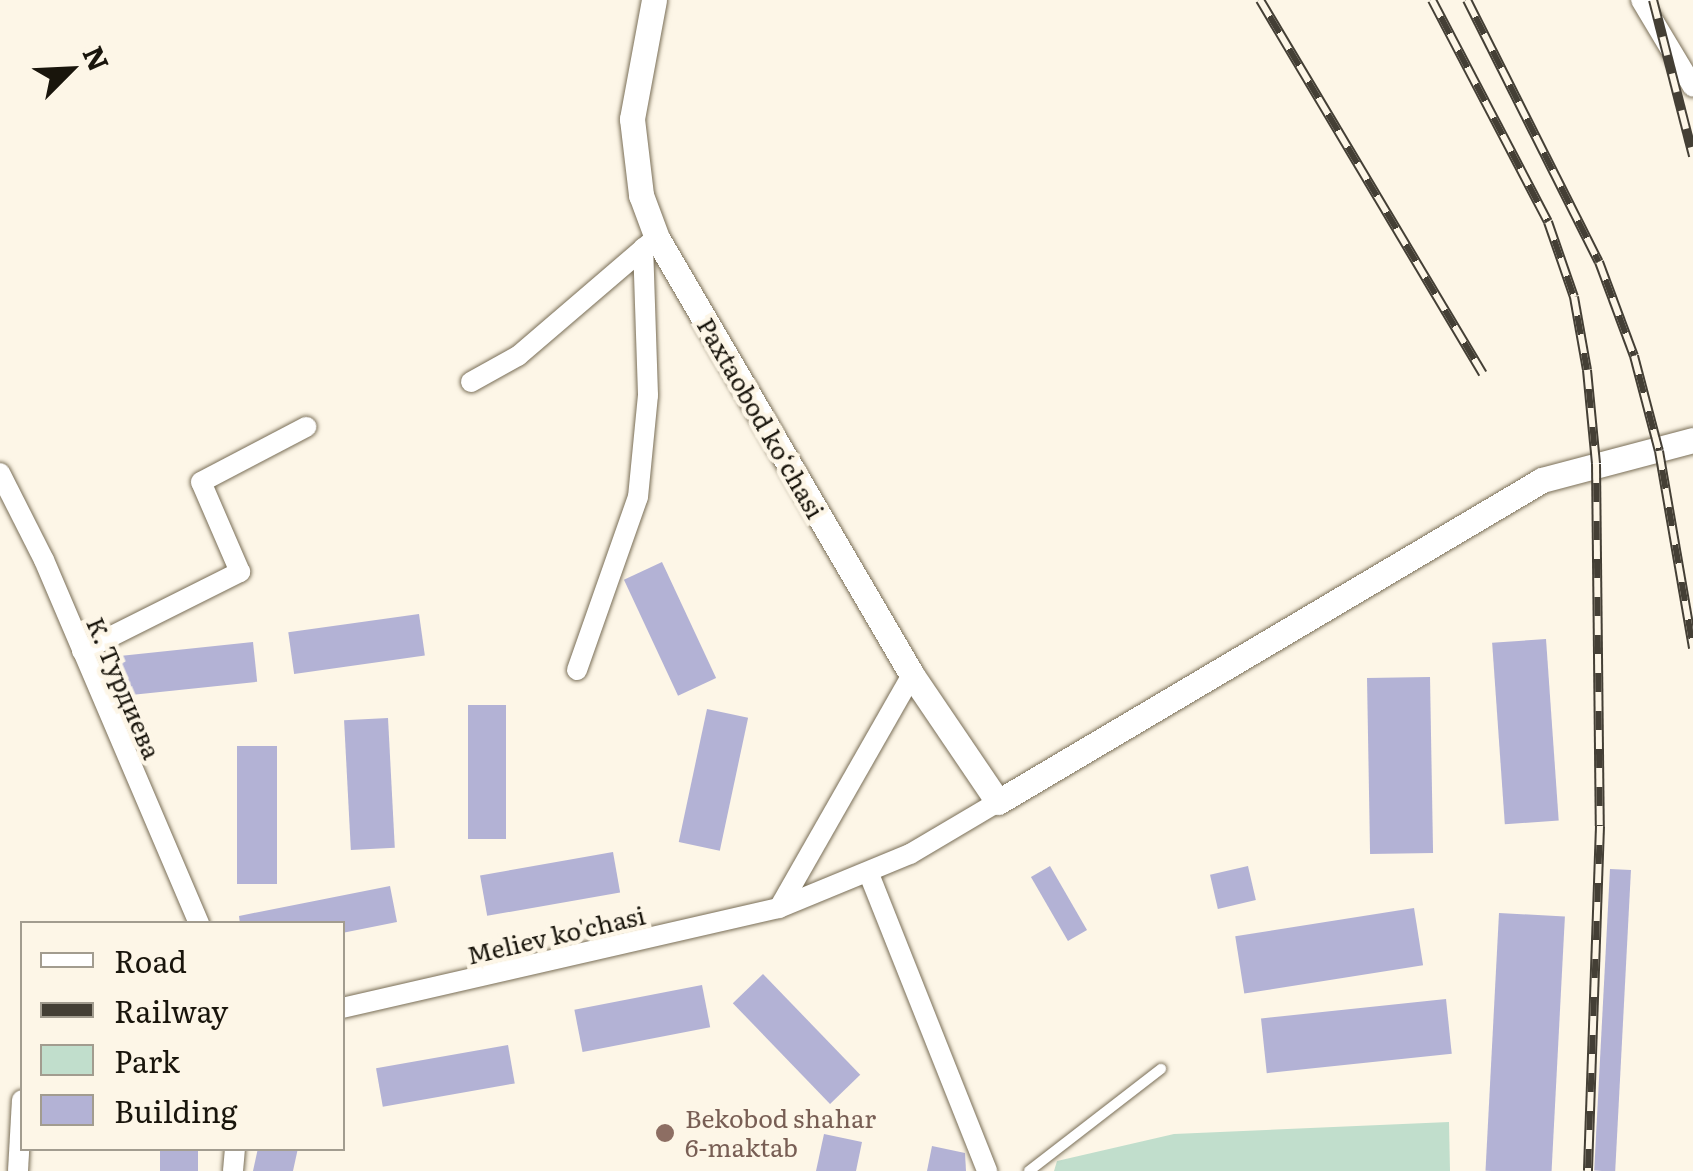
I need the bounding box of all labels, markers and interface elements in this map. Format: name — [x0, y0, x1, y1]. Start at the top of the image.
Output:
north arrow — [20, 20, 120, 120]
text: N — [73, 39, 121, 77]
street label: Paxtaobod ko‘chasi — [691, 312, 831, 524]
street label: К. Турдиева — [81, 612, 167, 764]
street label: Meliev ko'chasi — [464, 900, 648, 970]
legend — [20, 921, 345, 1151]
text: Road — [114, 938, 187, 982]
text: Railway — [114, 988, 228, 1032]
text: Park — [114, 1038, 180, 1082]
text: Building — [114, 1088, 238, 1132]
place label: Bekobod shahar 6-maktab — [685, 1104, 876, 1163]
marker: Bekobod shahar 6-maktab — [654, 1122, 676, 1144]

